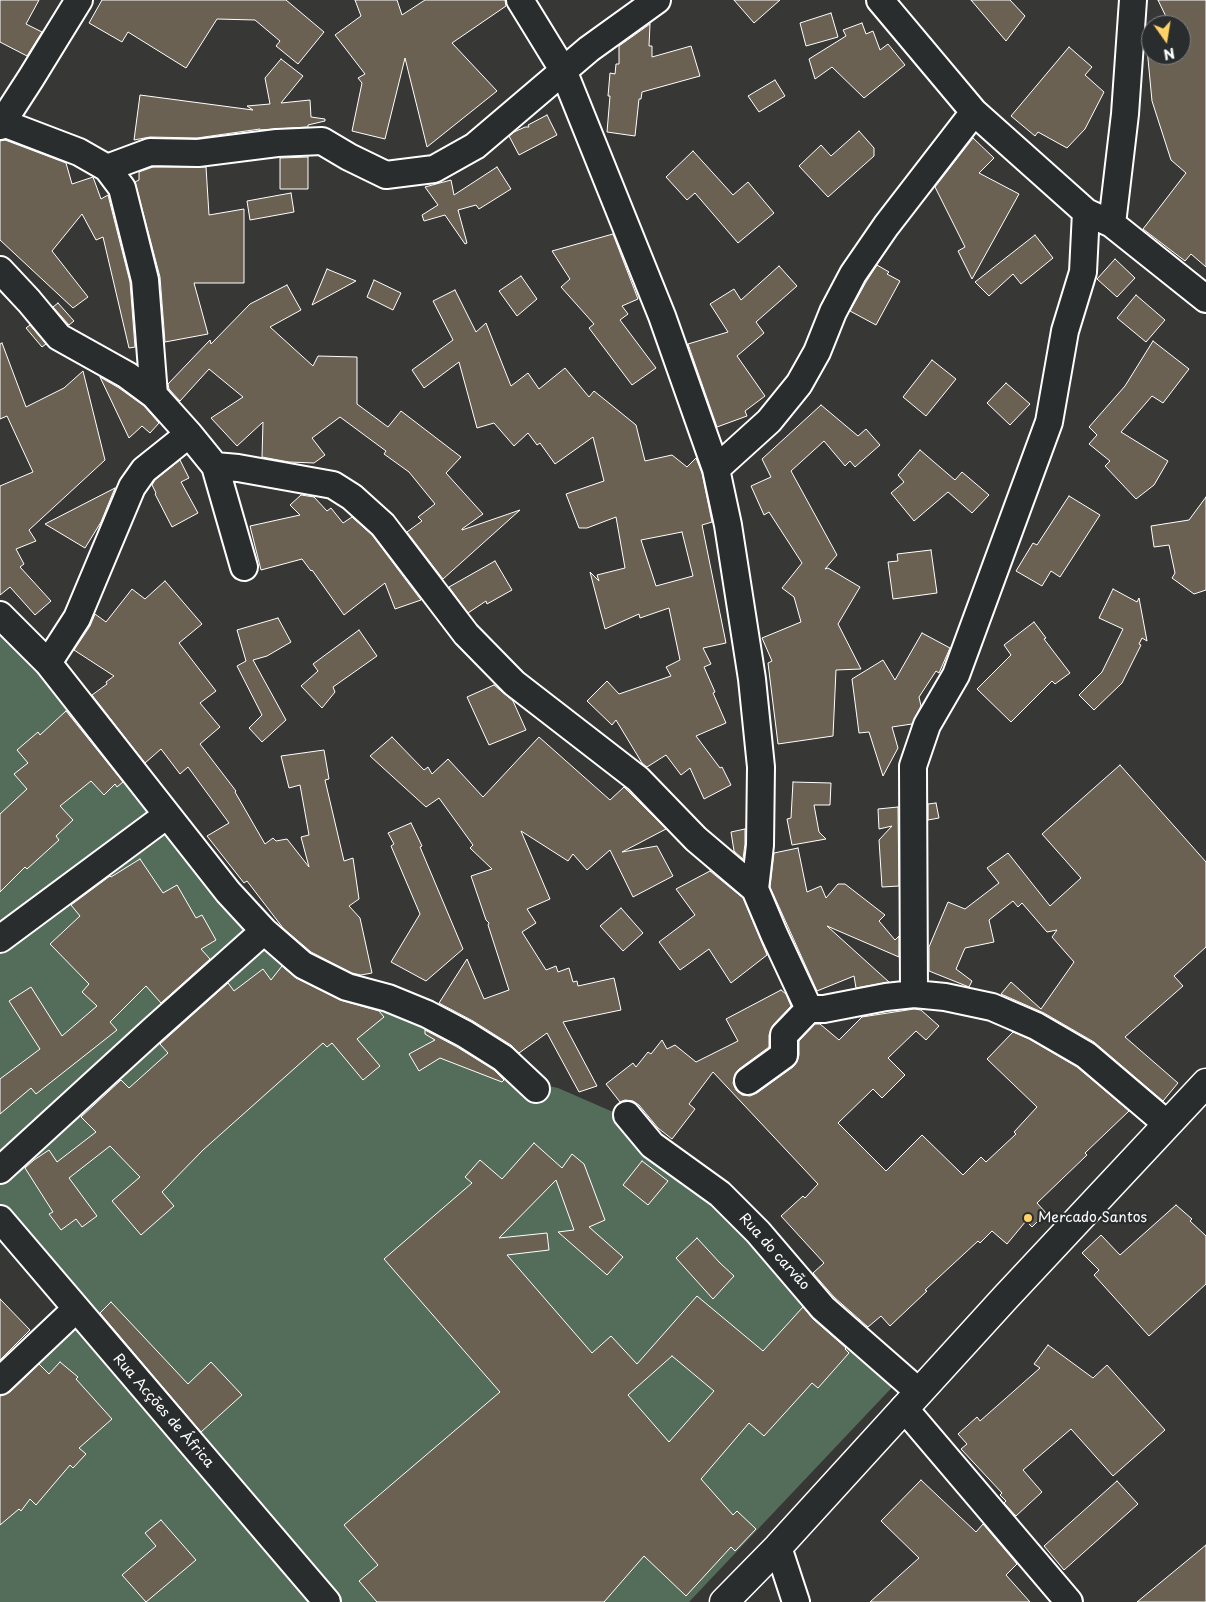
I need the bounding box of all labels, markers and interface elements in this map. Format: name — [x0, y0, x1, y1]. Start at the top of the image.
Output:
north arrow — [1141, 15, 1191, 65]
text: N — [1161, 43, 1177, 66]
street label: Rua do carvão — [735, 1210, 813, 1294]
place label: Mercado Santos — [1038, 1210, 1147, 1226]
marker: Mercado Santos — [1022, 1212, 1034, 1224]
street label: Rua Acções de África — [109, 1351, 217, 1471]

